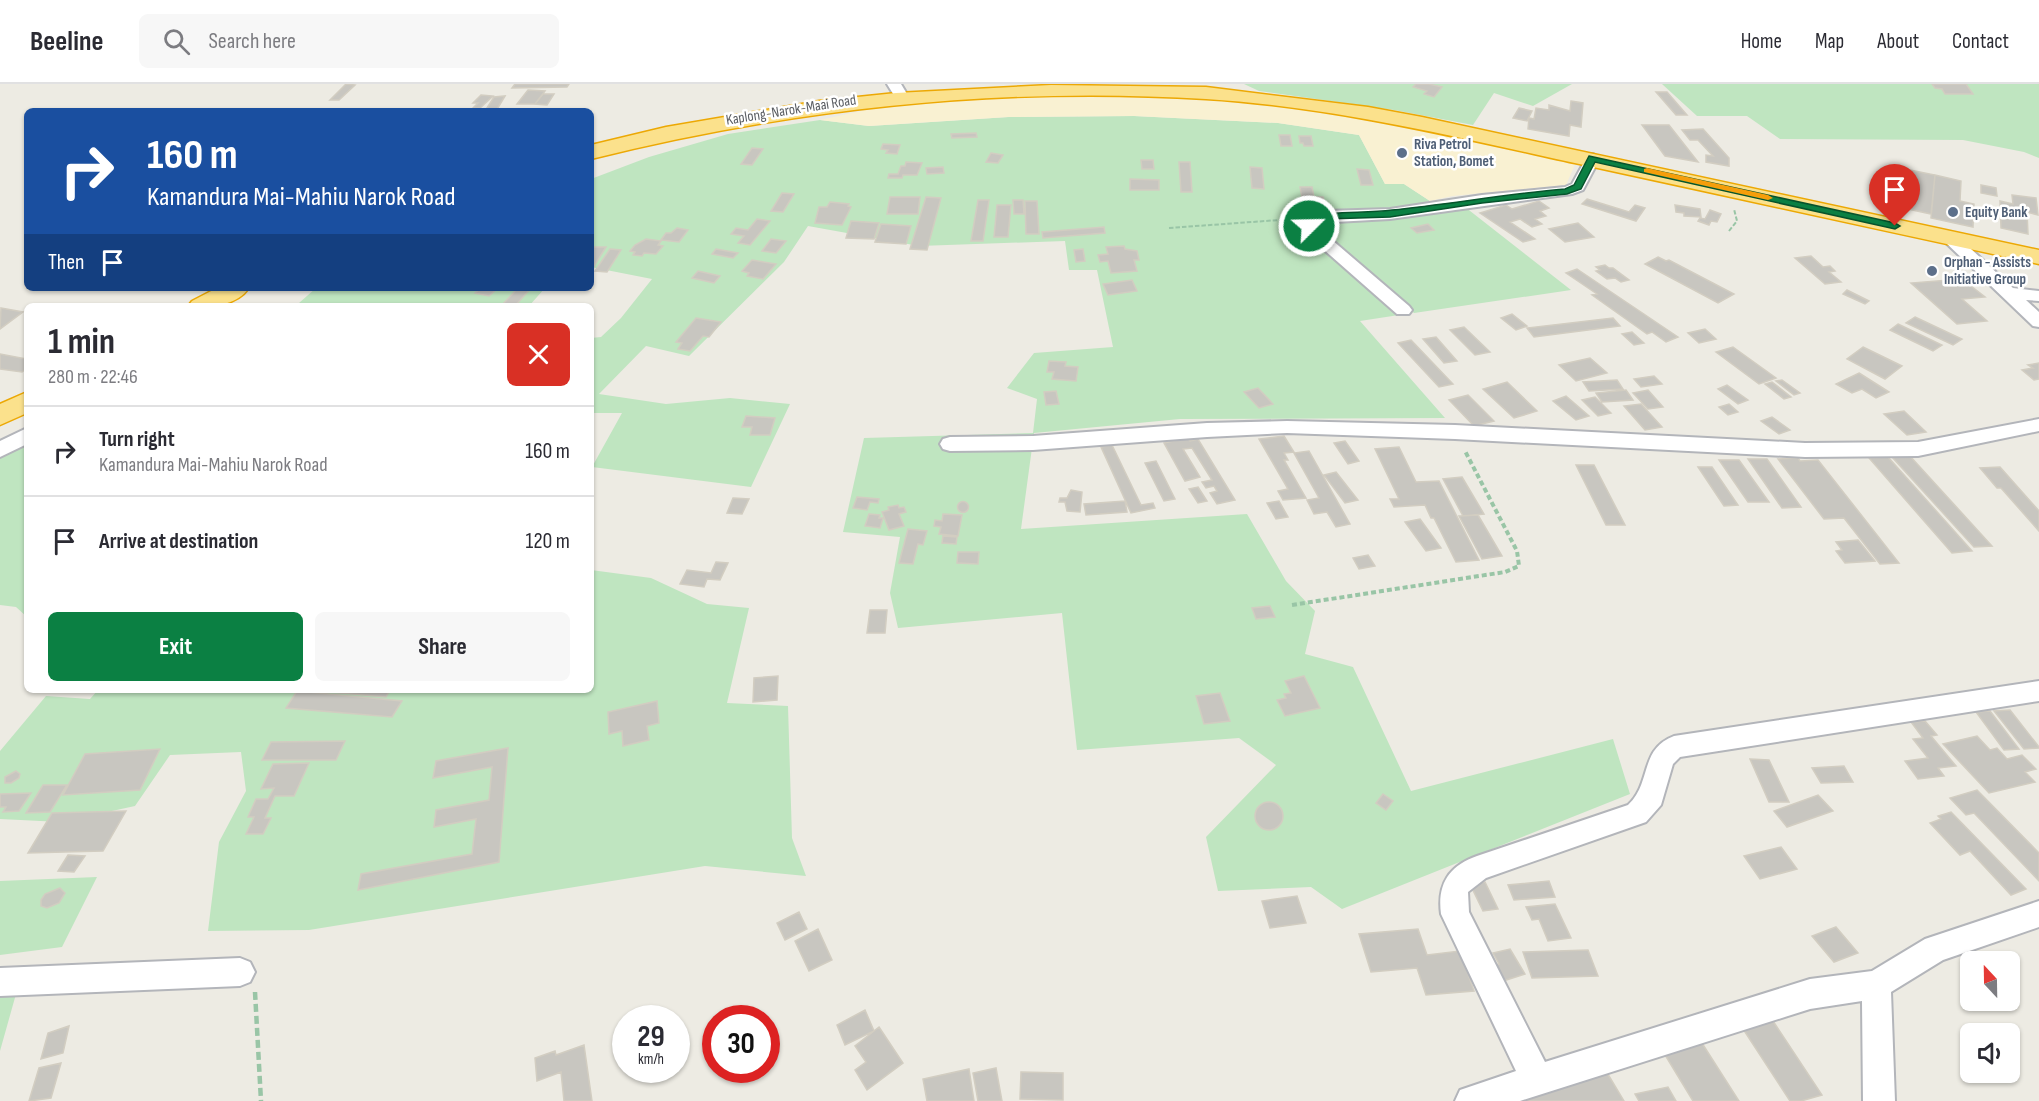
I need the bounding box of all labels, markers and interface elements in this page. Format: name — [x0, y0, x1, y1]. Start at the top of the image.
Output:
search box — [139, 14, 559, 68]
text: Beeline — [30, 25, 103, 58]
icon: search — [160, 25, 193, 58]
text: Search here — [208, 28, 296, 55]
text: Home — [1741, 29, 1782, 54]
text: Map — [1815, 29, 1844, 54]
text: About — [1877, 29, 1919, 54]
text: Contact — [1952, 29, 2009, 54]
street label: Kaplong-Narok-Maai Road — [725, 90, 857, 130]
text: 160 m — [147, 130, 238, 181]
icon: right — [48, 132, 126, 210]
place label: Riva Petrol Station, Bomet — [1414, 135, 1494, 171]
marker: Riva Petrol Station, Bomet — [1395, 146, 1409, 160]
pin — [1869, 164, 1920, 226]
icon: arrive — [1878, 173, 1911, 206]
text: Kamandura Mai-Mahiu Narok Road — [147, 181, 456, 213]
position arrow — [1277, 194, 1341, 258]
place label: Equity Bank — [1965, 203, 2028, 222]
marker: Equity Bank — [1946, 205, 1960, 219]
icon: arrive — [96, 246, 129, 279]
text: Then — [48, 249, 84, 276]
place label: Orphan - Assists Initiative Group — [1944, 253, 2031, 289]
marker: Orphan - Assists Initiative Group — [1925, 264, 1939, 278]
text: 1 min — [48, 321, 115, 364]
button: close — [507, 323, 570, 386]
text: 280 m · 22:46 — [48, 365, 138, 389]
text: Turn right — [99, 426, 175, 453]
icon: right — [48, 435, 81, 468]
text: 160 m — [525, 438, 570, 465]
text: Kamandura Mai-Mahiu Narok Road — [99, 453, 328, 477]
icon: arrive — [48, 525, 81, 558]
text: Arrive at destination — [99, 528, 258, 555]
text: 120 m — [526, 528, 570, 555]
button: Exit — [48, 612, 303, 681]
button: Share — [315, 612, 570, 681]
north arrow — [1960, 951, 2020, 1011]
map controls — [1960, 951, 2020, 1083]
speed limit sign: 30 — [702, 1005, 780, 1083]
text: 29 — [637, 1019, 665, 1055]
button: sound — [1960, 1023, 2020, 1083]
text: km/h — [638, 1050, 664, 1069]

